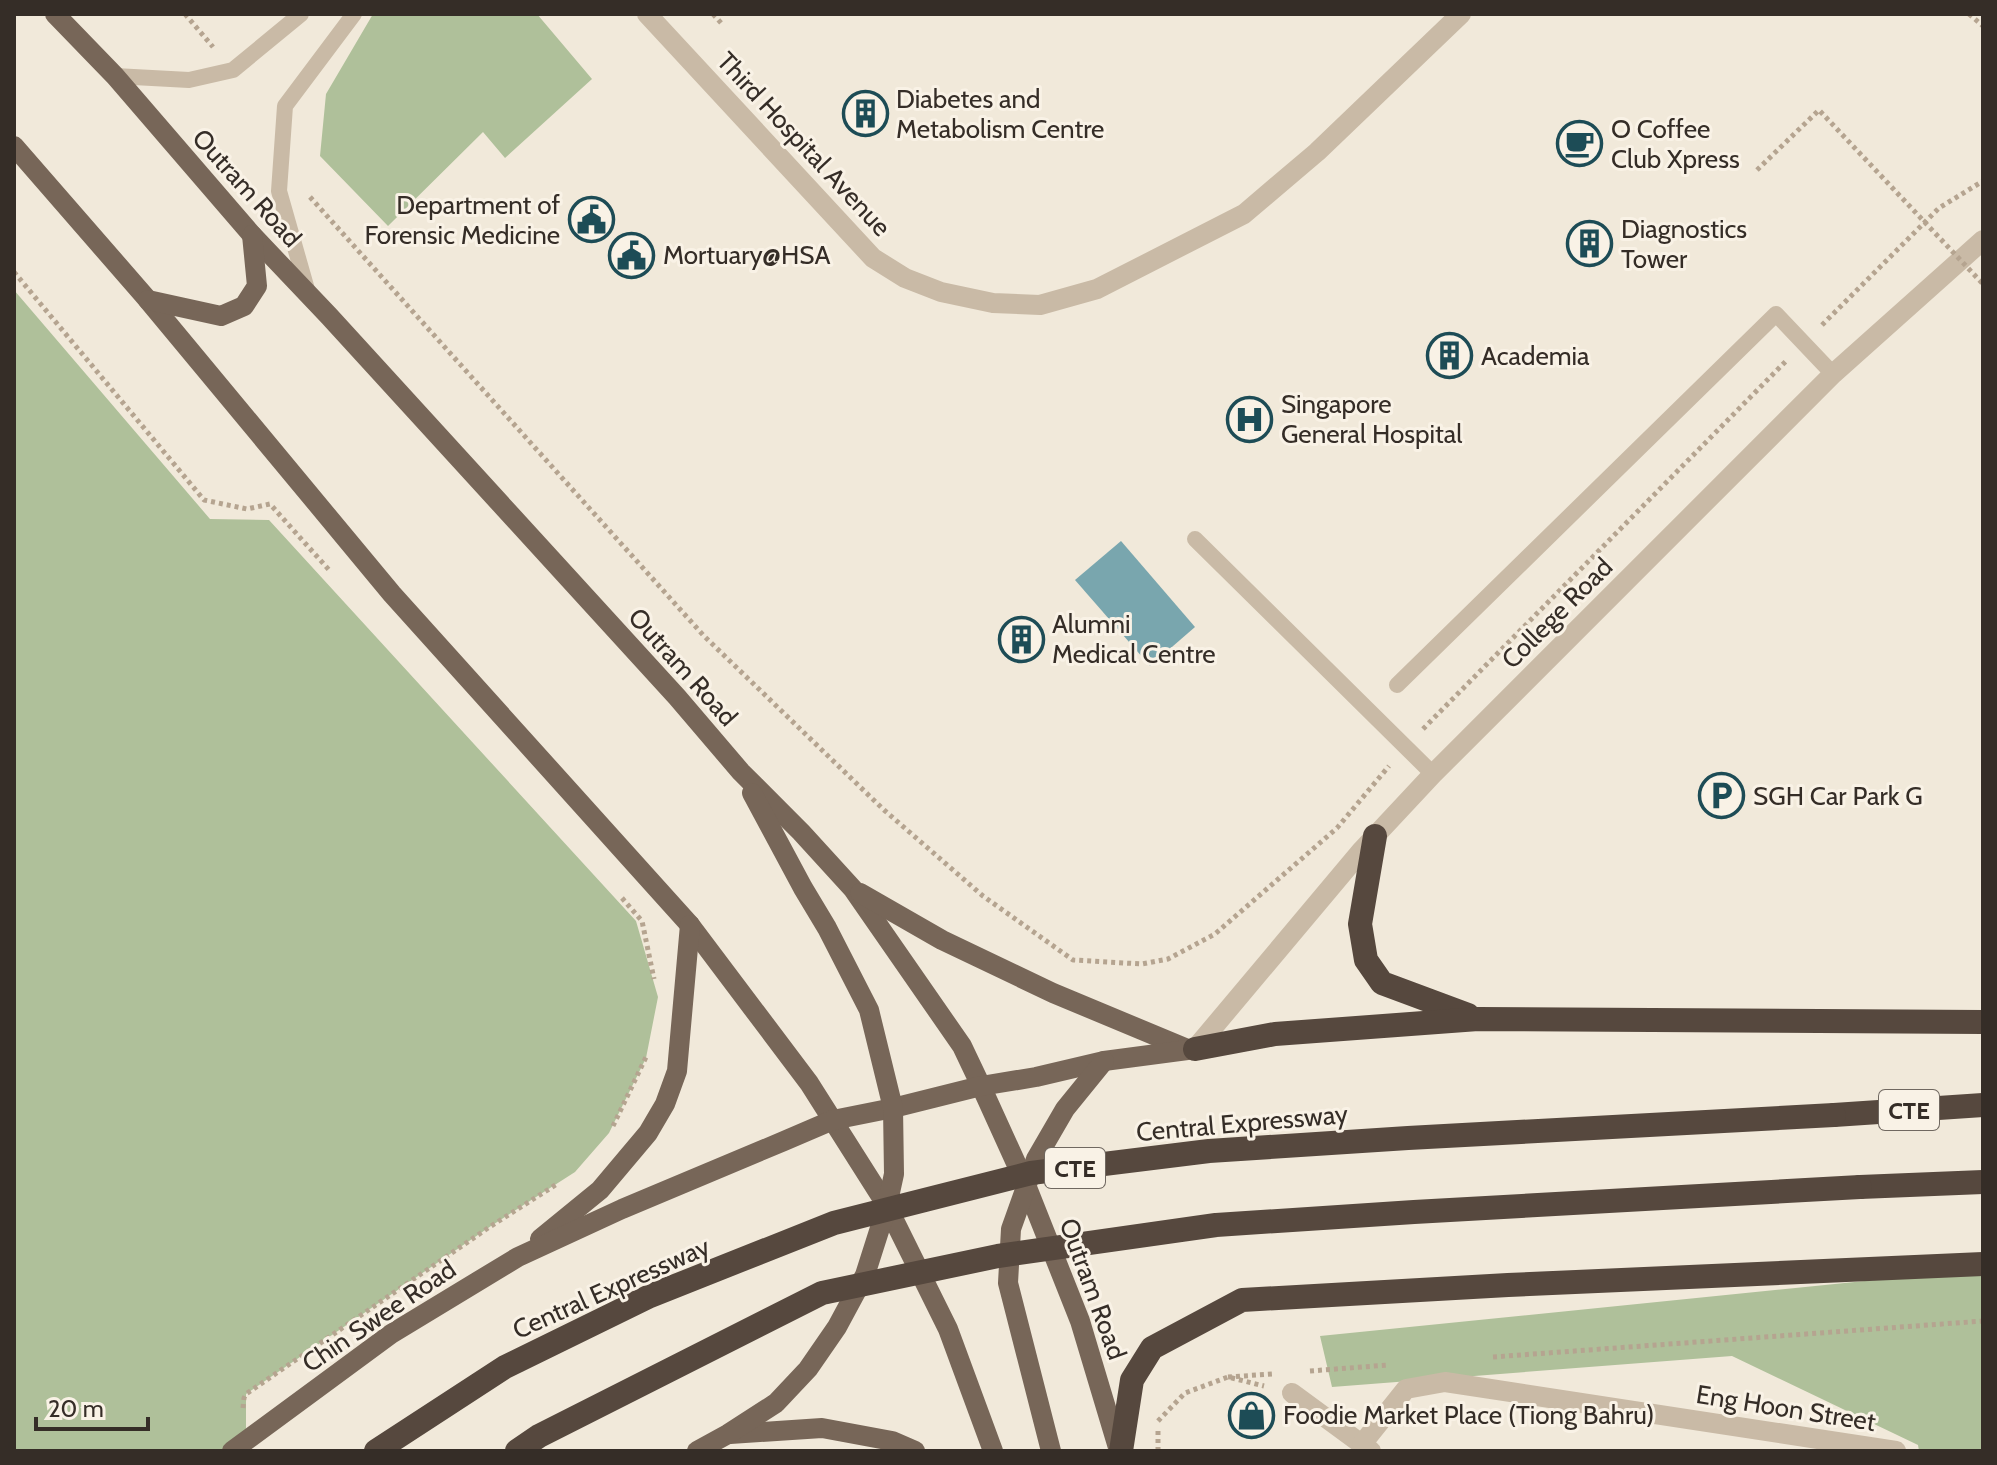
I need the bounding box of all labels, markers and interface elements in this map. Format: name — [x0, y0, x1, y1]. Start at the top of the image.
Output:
street label: Third Hospital Avenue — [710, 45, 898, 243]
place label: Diabetes and Metabolism Centre — [896, 83, 1104, 145]
building icon: Diabetes and Metabolism Centre — [841, 90, 889, 138]
place label: O Coffee Club Xpress — [1611, 113, 1740, 175]
cafe icon: O Coffee Club Xpress — [1556, 120, 1604, 168]
street label: Outram Road — [186, 122, 308, 254]
place label: Department of Forensic Medicine — [364, 189, 560, 251]
public building icon: Department of Forensic Medicine — [567, 196, 615, 244]
place label: Diagnostics Tower — [1621, 213, 1747, 275]
building icon: Diagnostics Tower — [1566, 220, 1614, 268]
public building icon: Mortuary@HSA — [608, 231, 656, 279]
place label: Mortuary@HSA — [663, 239, 831, 271]
building icon: Academia — [1426, 332, 1474, 380]
place label: Academia — [1481, 340, 1590, 372]
place label: Singapore General Hospital — [1281, 388, 1462, 450]
hospital icon: Singapore General Hospital — [1226, 395, 1274, 443]
street label: College Road — [1495, 551, 1619, 675]
street label: Outram Road — [622, 601, 744, 733]
place label: Alumni Medical Centre — [1052, 608, 1216, 670]
building icon: Alumni Medical Centre — [997, 615, 1045, 663]
parking icon: SGH Car Park G — [1698, 772, 1746, 820]
place label: SGH Car Park G — [1753, 780, 1923, 812]
road number: CTE — [1879, 1090, 1939, 1130]
street label: Central Expressway — [1135, 1098, 1349, 1148]
road number: CTE — [1045, 1148, 1105, 1188]
street label: Outram Road — [1053, 1214, 1133, 1364]
street label: Central Expressway — [508, 1230, 714, 1346]
street label: Chin Swee Road — [296, 1253, 462, 1379]
street label: Eng Hoon Street — [1694, 1378, 1878, 1438]
scale bar — [36, 1381, 148, 1431]
shop icon: Foodie Market Place (Tiong Bahru) — [1228, 1391, 1276, 1439]
text: 20 m — [48, 1394, 104, 1423]
place label: Foodie Market Place (Tiong Bahru) — [1283, 1399, 1654, 1431]

